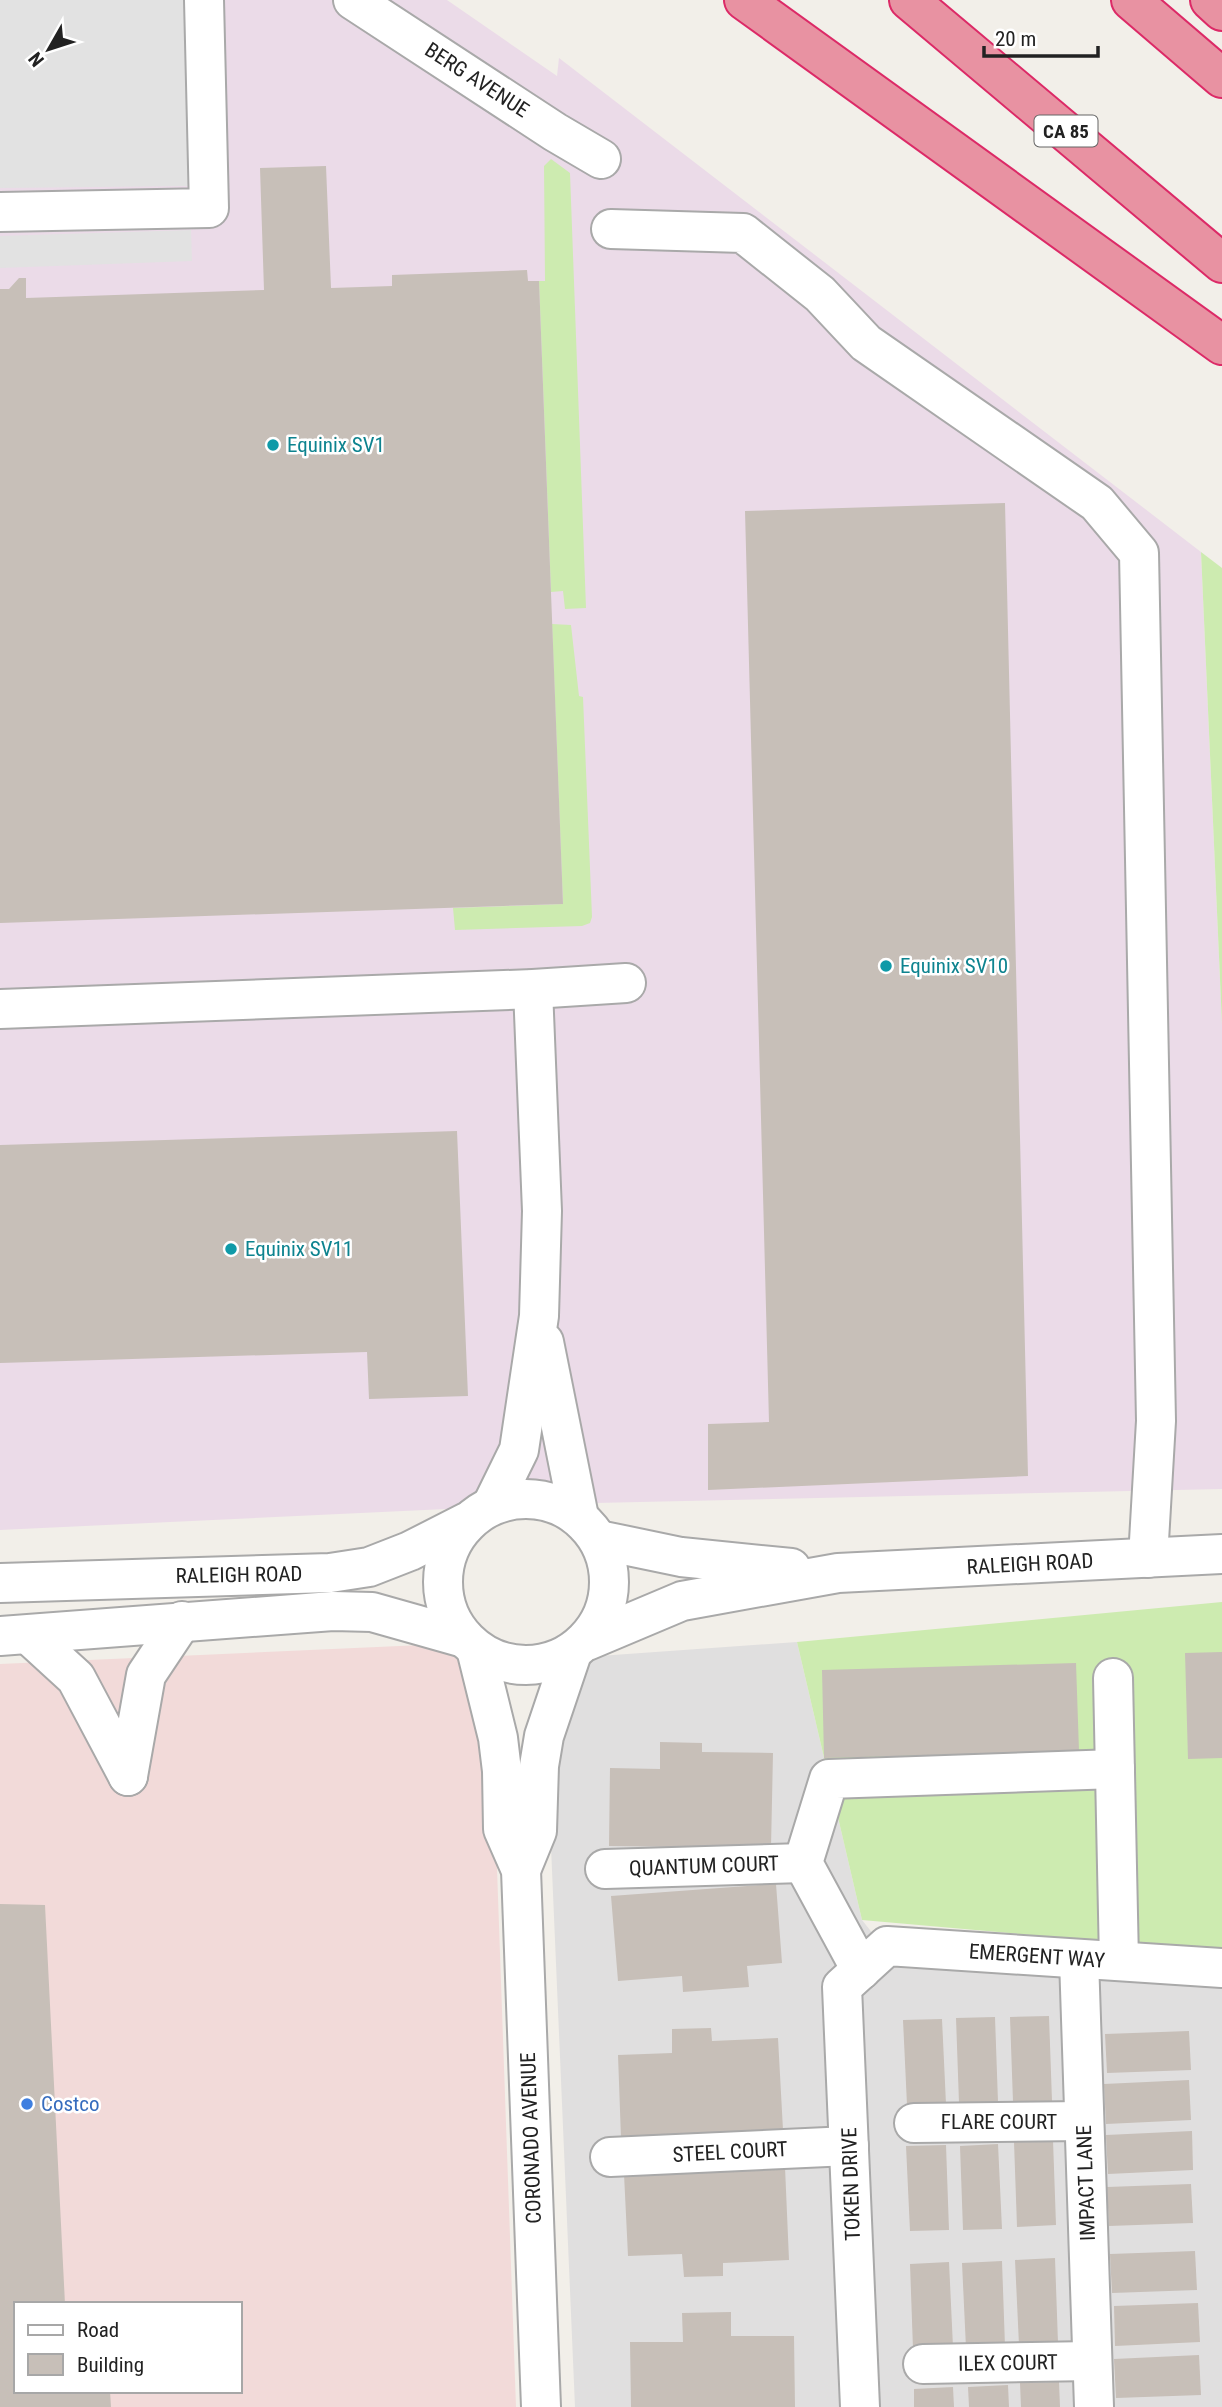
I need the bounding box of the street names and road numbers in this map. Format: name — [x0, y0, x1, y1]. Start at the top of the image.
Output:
street label: BERG AVENUE — [421, 38, 533, 122]
road number: CA 85 — [1034, 116, 1098, 146]
street label: RALEIGH ROAD — [966, 1549, 1094, 1579]
street label: RALEIGH ROAD — [175, 1562, 303, 1588]
street label: QUANTUM COURT — [629, 1851, 779, 1881]
street label: EMERGENT WAY — [968, 1939, 1106, 1973]
street label: CORONADO AVENUE — [516, 2052, 546, 2224]
street label: FLARE COURT — [941, 2110, 1057, 2134]
street label: IMPACT LANE — [1072, 2125, 1100, 2241]
street label: TOKEN DRIVE — [837, 2127, 865, 2241]
street label: STEEL COURT — [672, 2137, 788, 2167]
street label: ILEX COURT — [958, 2350, 1058, 2376]

